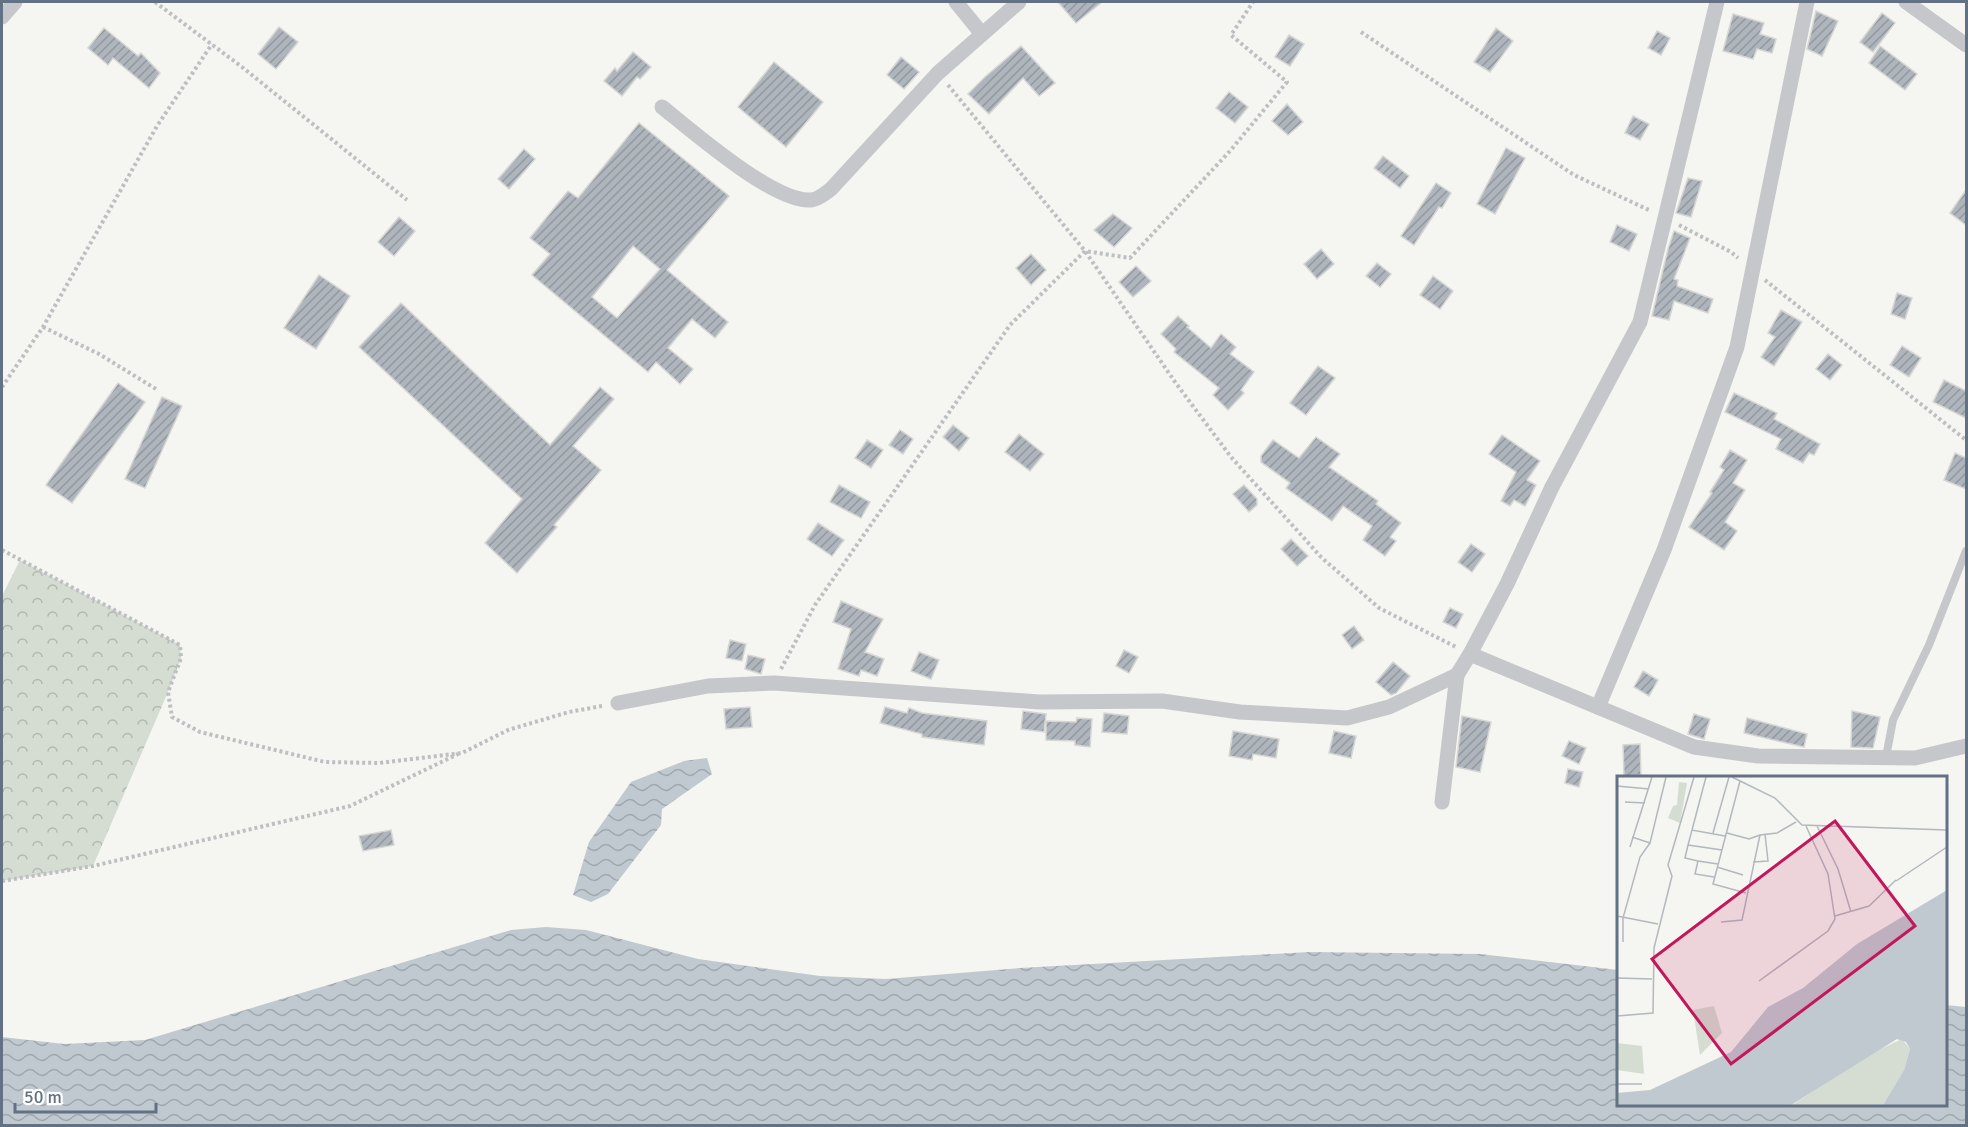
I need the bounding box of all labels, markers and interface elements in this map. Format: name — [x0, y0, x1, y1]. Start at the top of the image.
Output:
inset map — [1617, 776, 1947, 1106]
scale bar — [15, 1076, 156, 1114]
text: 50 m — [24, 1086, 62, 1108]

